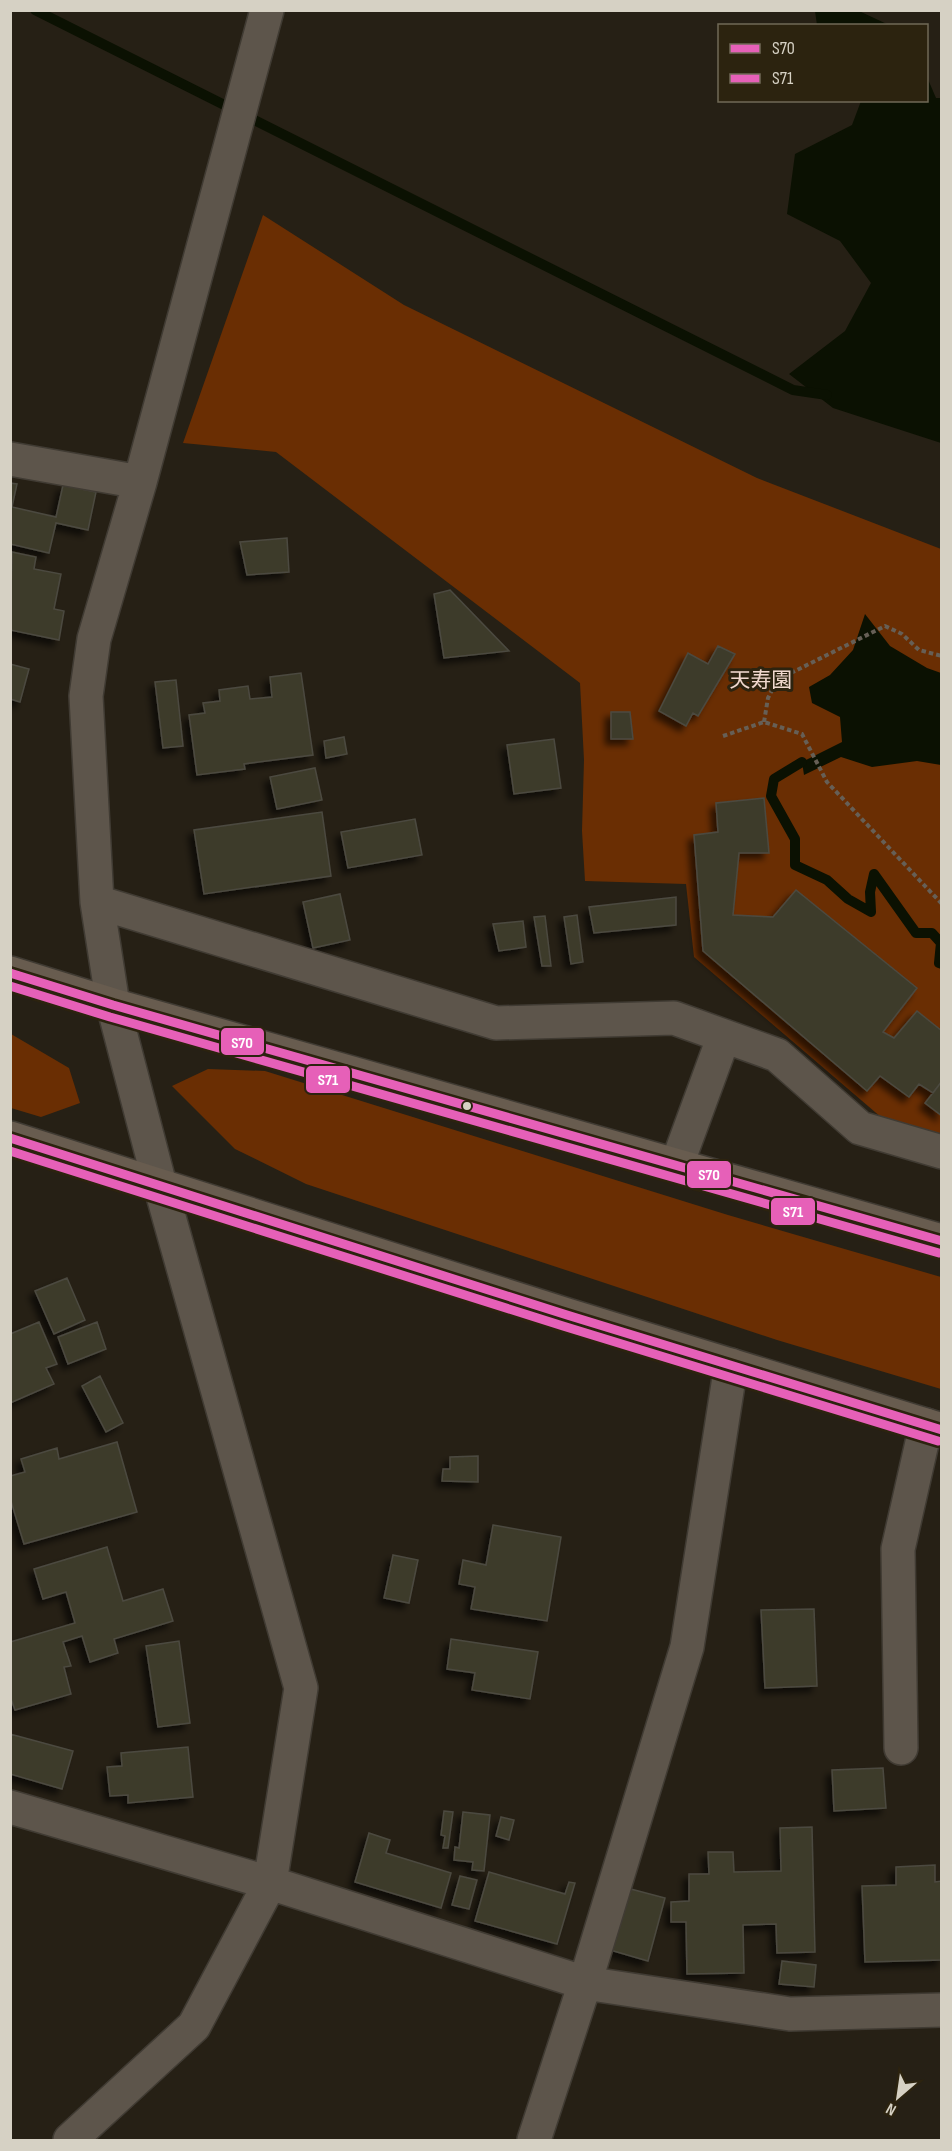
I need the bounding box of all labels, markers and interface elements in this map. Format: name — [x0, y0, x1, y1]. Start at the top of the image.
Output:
legend — [718, 24, 928, 102]
text: S70 — [772, 38, 795, 59]
text: S71 — [772, 68, 794, 89]
park label: 天寿園 — [730, 668, 793, 693]
line badge: S70 — [220, 1027, 265, 1056]
text: S70 — [231, 1034, 253, 1053]
line badge: S71 — [305, 1065, 351, 1094]
text: S71 — [318, 1071, 339, 1090]
unlabelled marker — [461, 1100, 473, 1112]
line badge: S70 — [686, 1160, 732, 1189]
text: S70 — [698, 1166, 720, 1185]
line badge: S71 — [770, 1197, 816, 1226]
text: S71 — [783, 1203, 804, 1222]
north arrow — [868, 2067, 928, 2127]
text: N — [883, 2098, 900, 2119]

